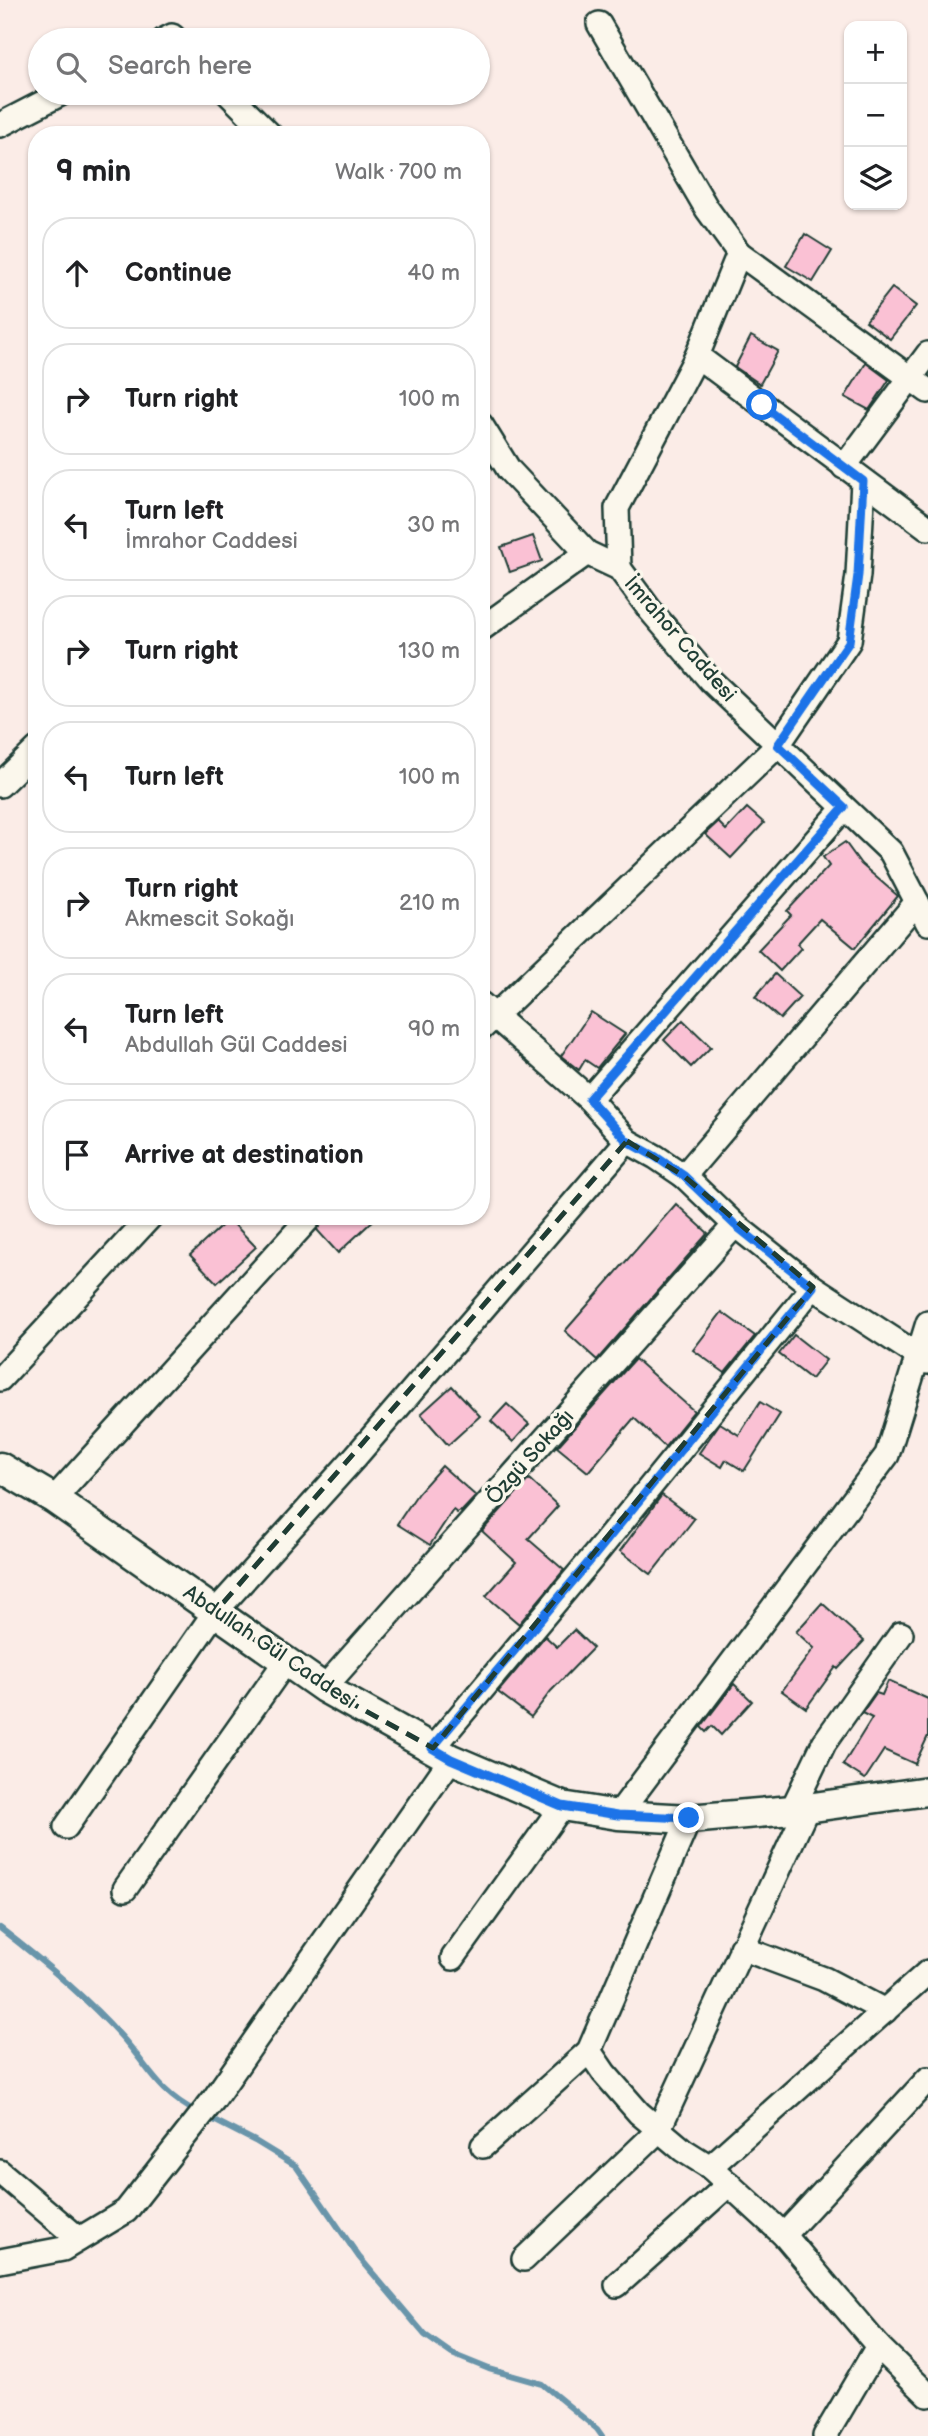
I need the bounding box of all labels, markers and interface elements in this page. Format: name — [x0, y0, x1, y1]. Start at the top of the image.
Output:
map controls — [844, 21, 907, 210]
button: + — [844, 21, 907, 84]
search box — [28, 28, 490, 105]
icon: search — [52, 48, 90, 86]
text: Search here — [108, 51, 252, 82]
button: − — [844, 84, 907, 147]
button: layers — [844, 147, 907, 210]
text: 9 min — [56, 154, 131, 190]
text: Walk · 700 m — [335, 158, 462, 186]
icon: ahead — [58, 254, 96, 292]
text: Continue — [125, 258, 232, 289]
text: 40 m — [407, 259, 460, 287]
icon: right — [58, 380, 96, 418]
text: Turn right — [125, 384, 238, 415]
text: 100 m — [399, 385, 460, 413]
route start — [746, 389, 777, 420]
text: Turn left — [125, 496, 224, 527]
icon: left — [58, 506, 96, 544]
text: 30 m — [407, 511, 460, 539]
text: İmrahor Caddesi — [125, 527, 298, 555]
street label: İmrahor Caddesi — [619, 571, 741, 707]
icon: right — [58, 632, 96, 670]
text: Turn right — [125, 636, 238, 667]
text: 130 m — [398, 637, 460, 665]
icon: left — [58, 758, 96, 796]
text: Turn left — [125, 762, 224, 793]
text: 100 m — [399, 763, 460, 791]
text: Turn right — [125, 874, 238, 905]
icon: right — [58, 884, 96, 922]
text: 210 m — [399, 889, 460, 917]
text: Akmescit Sokağı — [125, 905, 294, 933]
text: Turn left — [125, 1000, 224, 1031]
icon: left — [58, 1010, 96, 1048]
text: 90 m — [408, 1015, 460, 1043]
text: Abdullah Gül Caddesi — [125, 1031, 348, 1059]
icon: arrive — [58, 1136, 96, 1174]
text: Arrive at destination — [125, 1140, 364, 1171]
street label: Özgü Sokağı — [481, 1404, 579, 1510]
street label: Abdullah Gül Caddesi — [179, 1580, 361, 1714]
route end — [673, 1802, 704, 1833]

